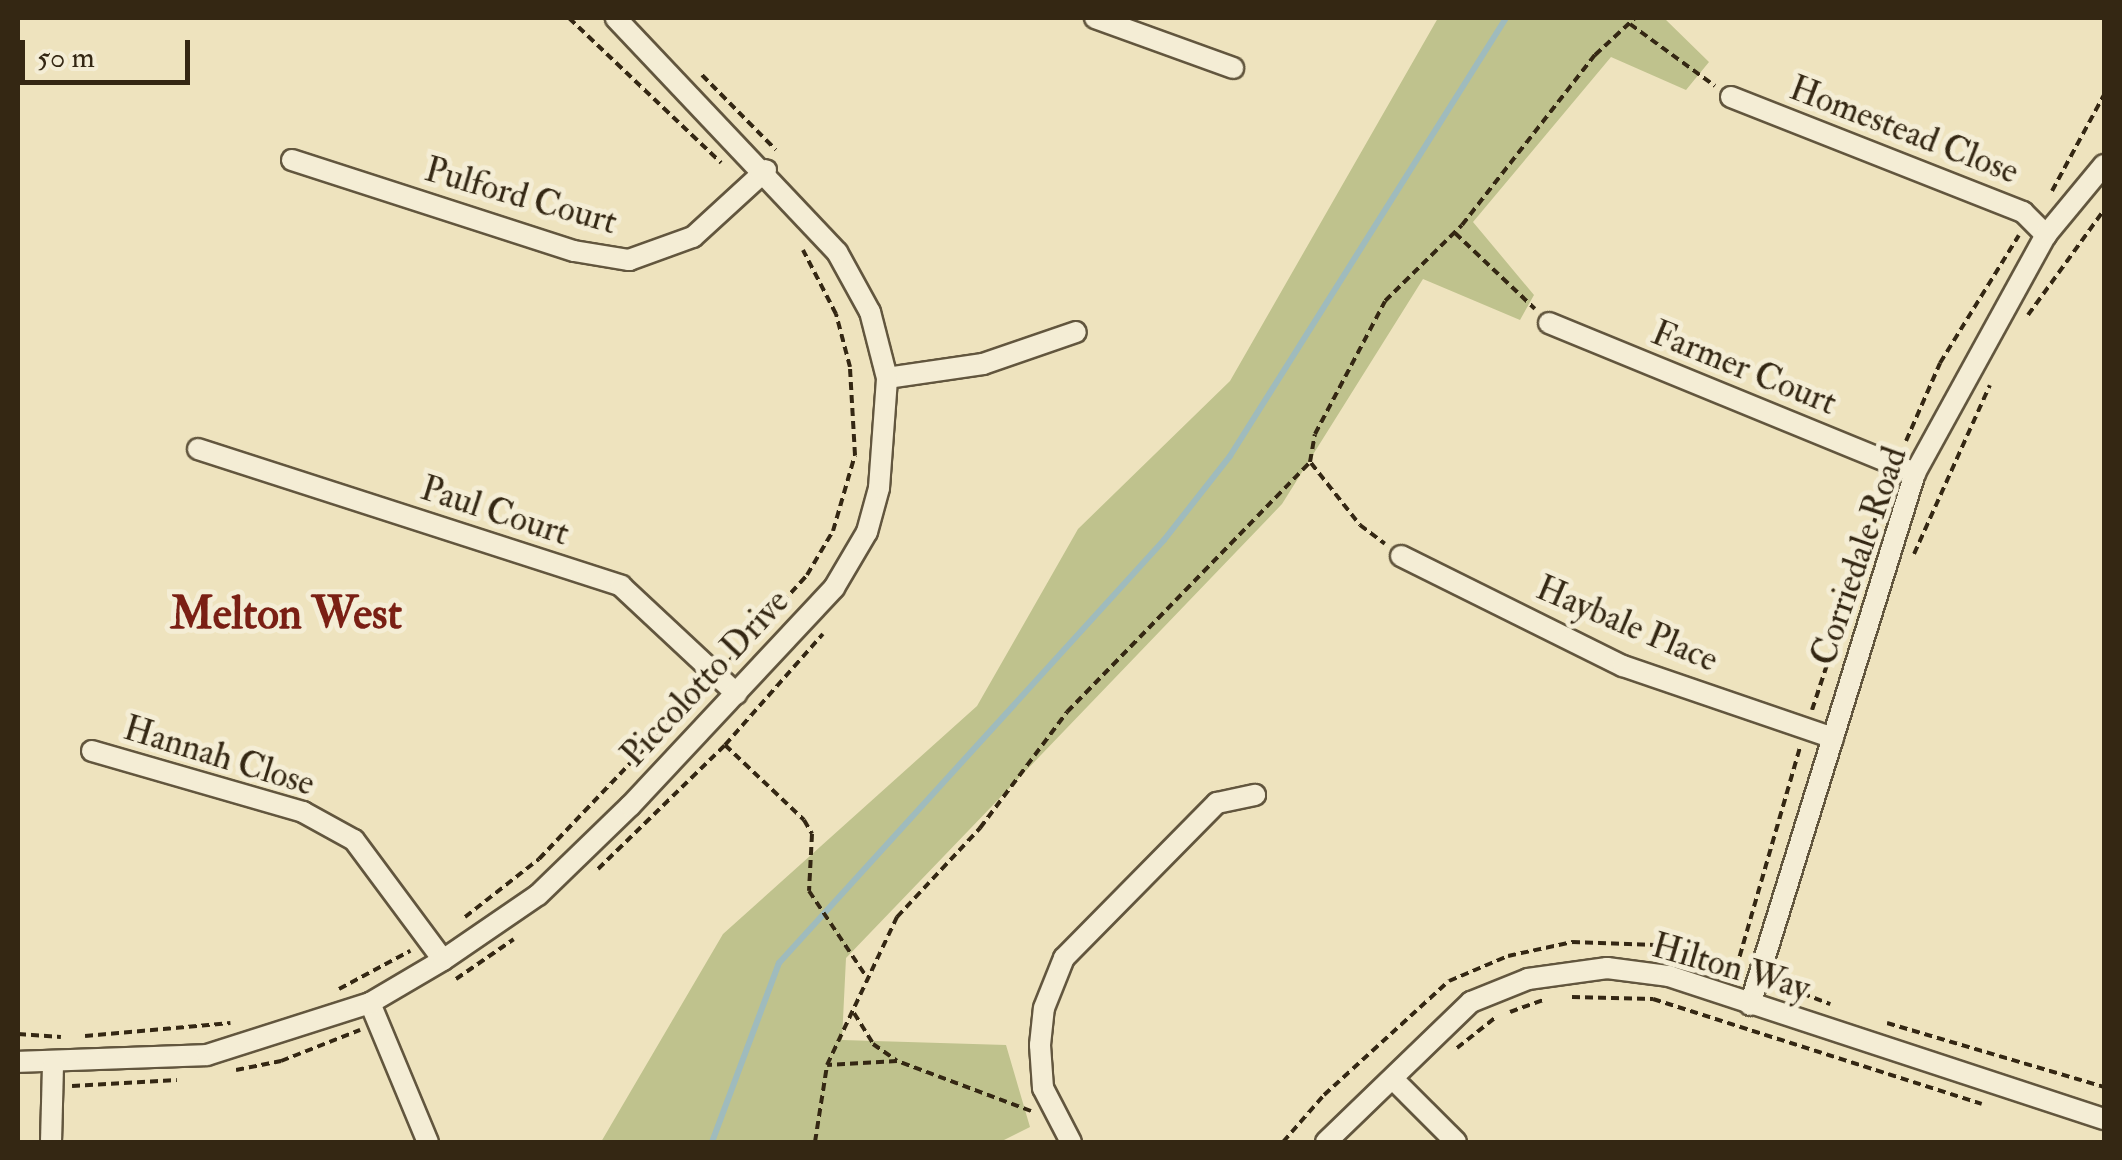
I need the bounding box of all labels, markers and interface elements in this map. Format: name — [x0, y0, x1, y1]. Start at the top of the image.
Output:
scale bar — [25, 20, 195, 82]
text: 50 m — [37, 39, 95, 76]
street label: Homestead Close — [1784, 67, 2024, 193]
street label: Pulford Court — [420, 149, 622, 243]
street label: Farmer Court — [1646, 312, 1842, 424]
street label: Corriedale Road — [1802, 441, 1916, 671]
street label: Paul Court — [416, 467, 574, 555]
street label: Haybale Place — [1530, 567, 1724, 681]
street label: Piccolotto Drive — [612, 581, 798, 775]
district label: Melton West — [170, 588, 402, 642]
street label: Hannah Close — [119, 707, 319, 805]
street label: Hilton Way — [1647, 924, 1815, 1010]

